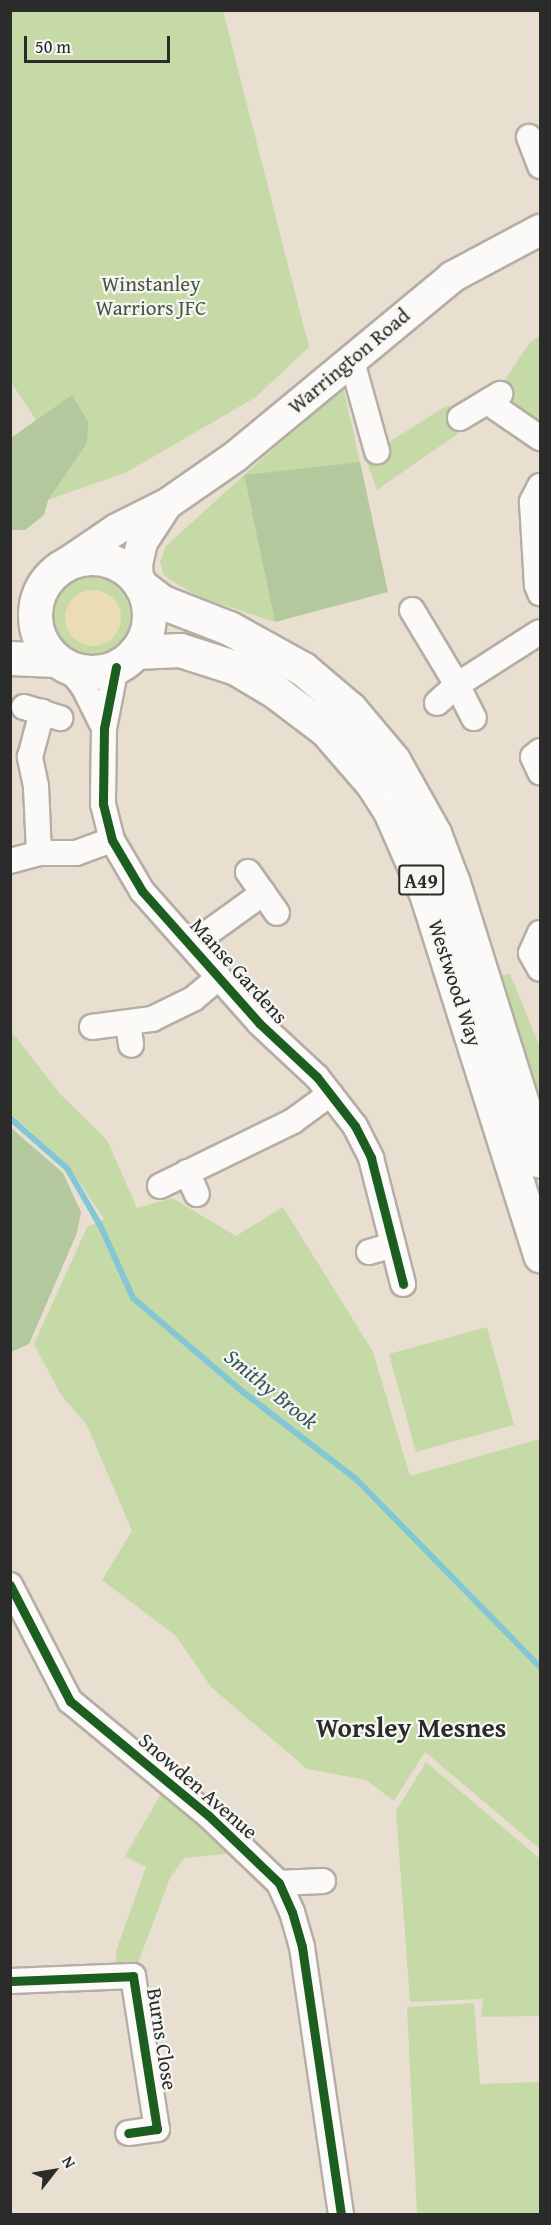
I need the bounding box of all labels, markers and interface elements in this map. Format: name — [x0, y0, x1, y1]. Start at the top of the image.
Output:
scale bar — [27, 24, 172, 62]
text: 50 m — [35, 33, 71, 60]
park label: Winstanley Warriors JFC — [96, 271, 206, 321]
street label: Warrington Road — [283, 303, 415, 419]
road number: A49 — [397, 863, 445, 897]
street label: Manse Gardens — [185, 913, 293, 1029]
street label: Westwood Way — [423, 916, 487, 1050]
water label: Smithy Brook — [219, 1343, 323, 1435]
district label: Worsley Mesnes — [316, 1712, 506, 1744]
street label: Snowden Avenue — [133, 1727, 263, 1845]
street label: Burns Close — [142, 1986, 182, 2092]
north arrow — [24, 2141, 84, 2201]
text: N — [56, 2151, 82, 2172]

